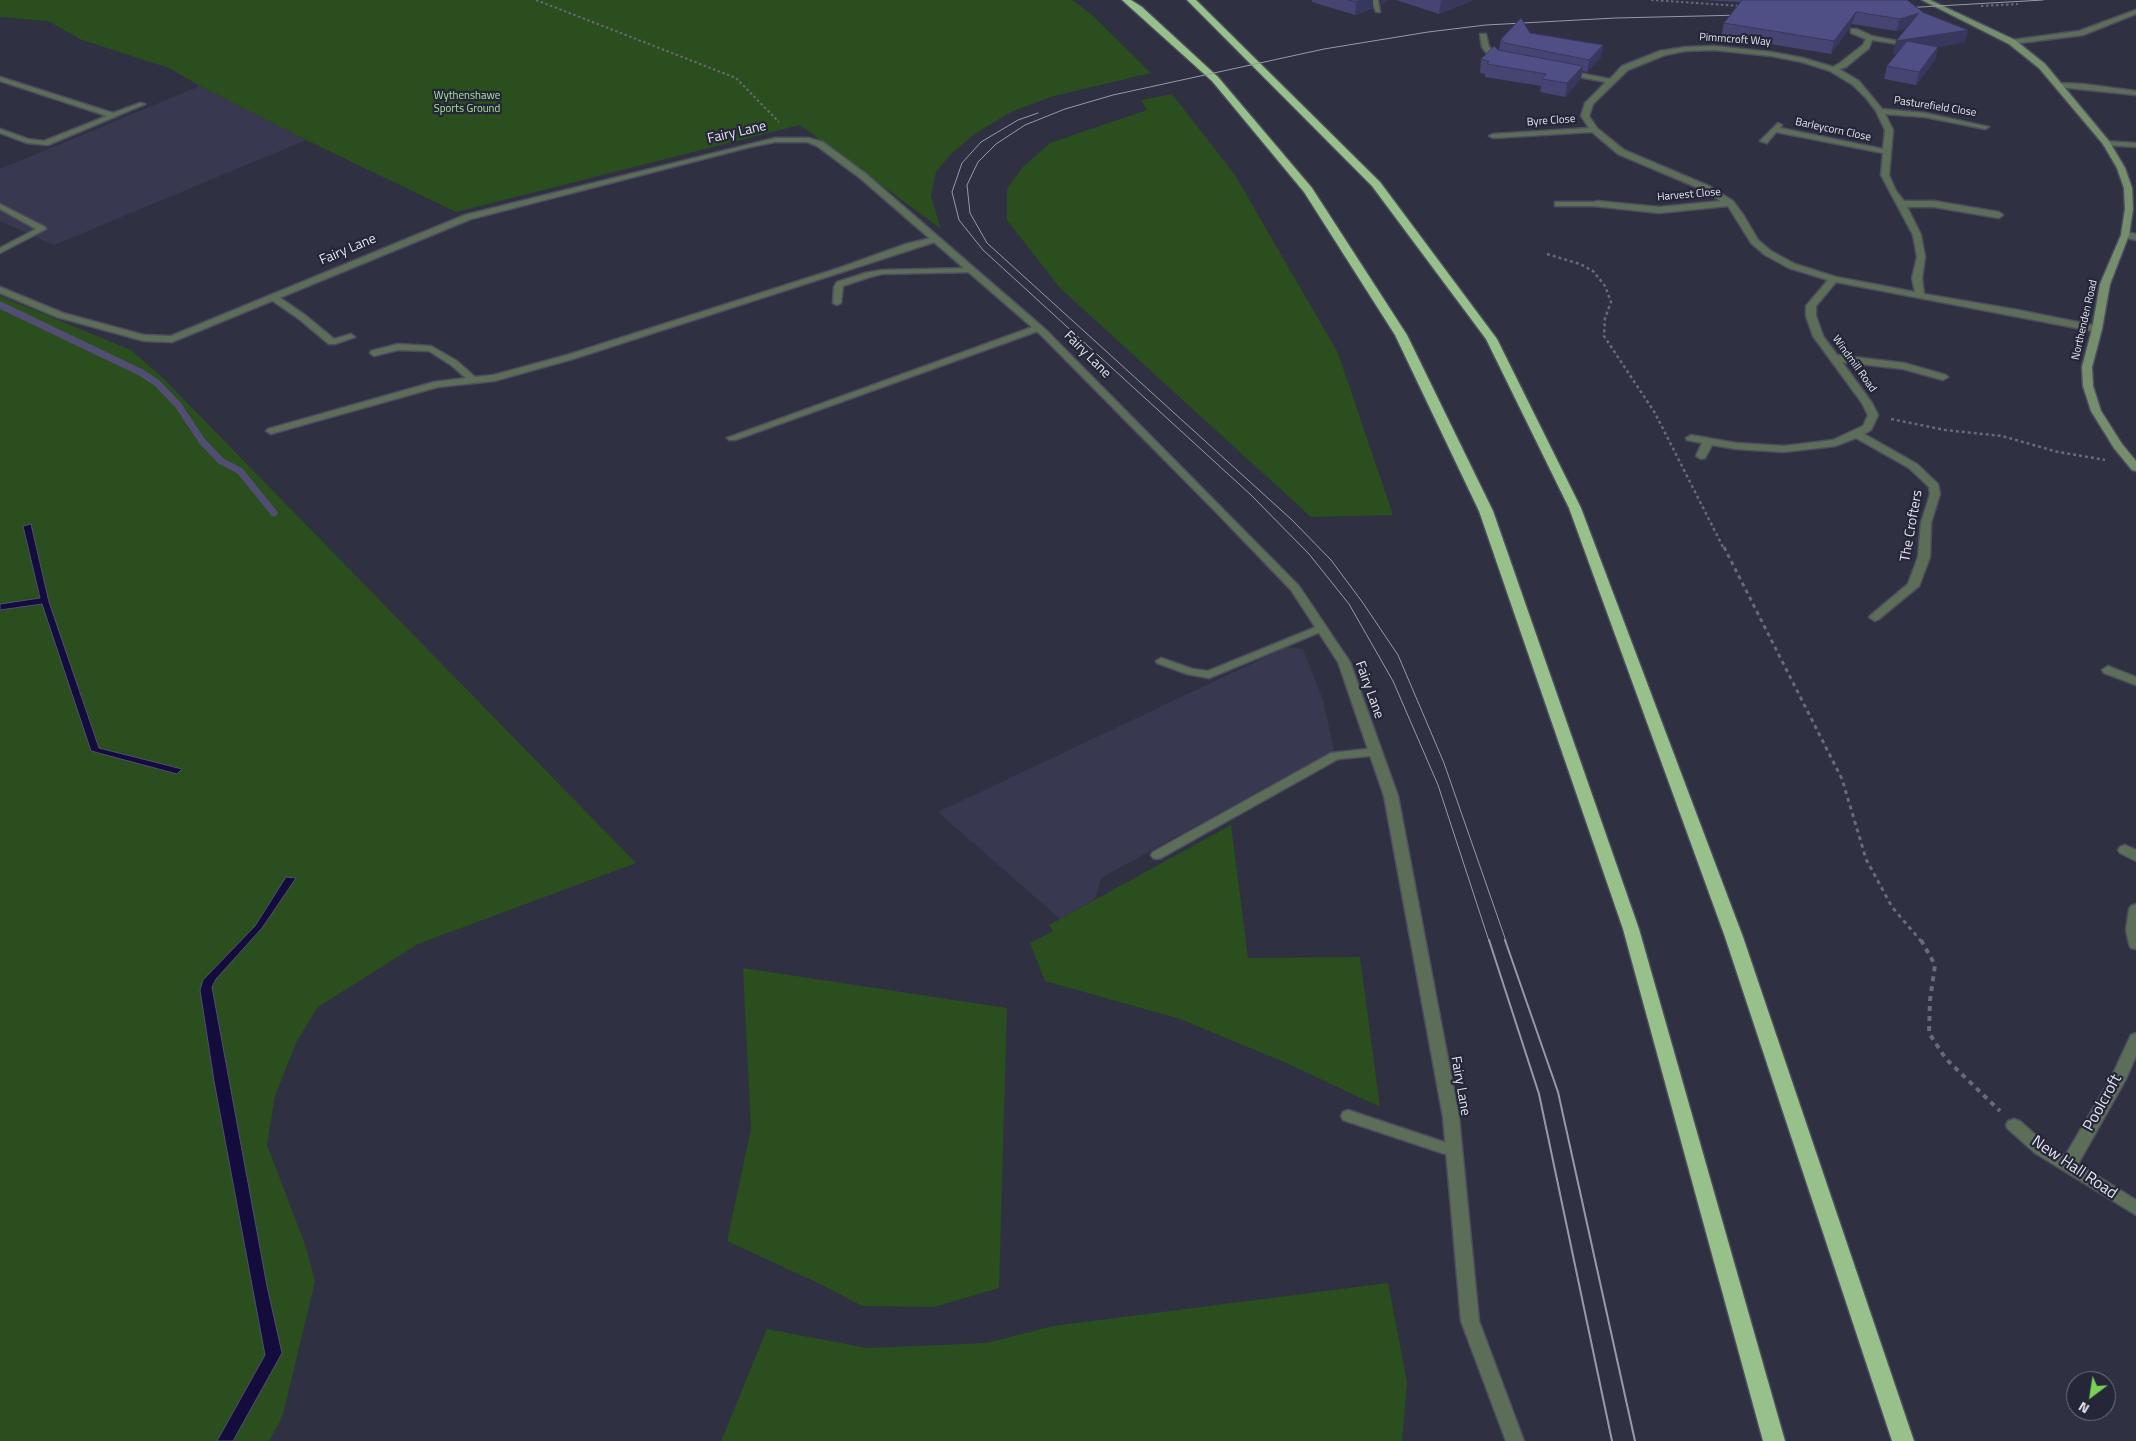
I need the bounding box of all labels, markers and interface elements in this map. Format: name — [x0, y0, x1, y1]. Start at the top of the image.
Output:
street label: Pimmcroft Way — [1699, 31, 1771, 49]
park label: Wythenshawe Sports Ground — [434, 89, 500, 115]
street label: Pasturefield Close — [1893, 94, 1977, 120]
street label: Byre Close — [1526, 113, 1576, 129]
street label: Barleycorn Close — [1794, 116, 1872, 144]
street label: Fairy Lane — [706, 118, 768, 148]
street label: Harvest Close — [1657, 186, 1721, 204]
street label: Fairy Lane — [317, 231, 379, 269]
street label: Northenden Road — [2069, 279, 2101, 361]
street label: Fairy Lane — [1060, 328, 1114, 382]
street label: Windmill Road — [1829, 333, 1879, 395]
street label: The Crofters — [1897, 489, 1927, 563]
street label: Fairy Lane — [1351, 659, 1387, 721]
street label: Fairy Lane — [1447, 1055, 1473, 1117]
street label: Poolcroft — [2080, 1071, 2126, 1135]
street label: New Hall Road — [2028, 1132, 2120, 1204]
north arrow — [2066, 1371, 2116, 1421]
text: N — [2074, 1397, 2093, 1420]

